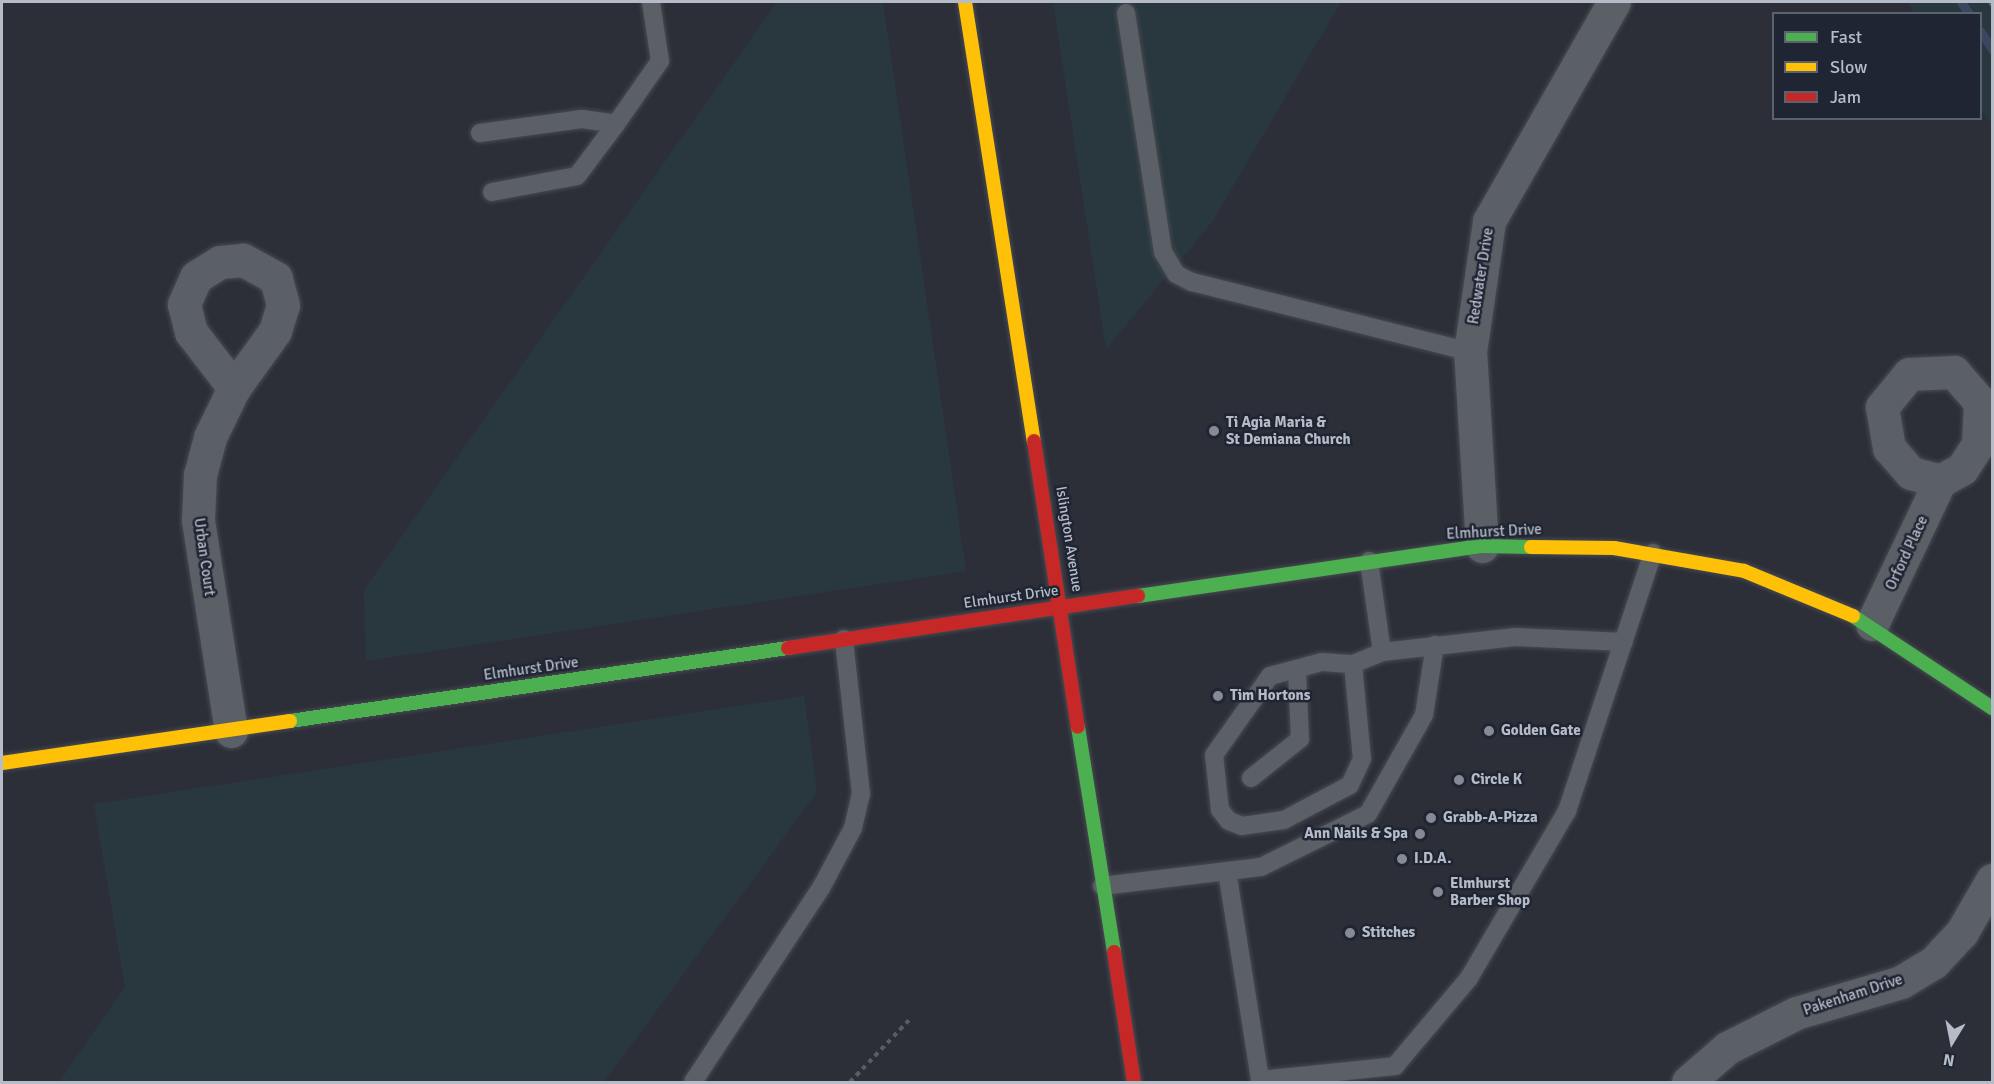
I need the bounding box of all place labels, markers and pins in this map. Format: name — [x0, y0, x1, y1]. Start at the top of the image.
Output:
place label: Ti Agia Maria & St Demiana Church — [1226, 413, 1351, 448]
marker: Ti Agia Maria & St Demiana Church — [1207, 424, 1221, 438]
place label: Tim Hortons — [1230, 687, 1310, 705]
marker: Tim Hortons — [1211, 689, 1225, 703]
place label: Golden Gate — [1501, 722, 1581, 740]
marker: Golden Gate — [1482, 724, 1496, 738]
place label: Circle K — [1471, 771, 1522, 789]
marker: Circle K — [1452, 773, 1466, 787]
place label: Grabb-A-Pizza — [1443, 809, 1538, 827]
marker: Grabb-A-Pizza — [1424, 811, 1438, 825]
place label: Ann Nails & Spa — [1304, 825, 1408, 843]
marker: Ann Nails & Spa — [1413, 827, 1427, 841]
place label: I.D.A. — [1414, 850, 1452, 868]
marker: I.D.A. — [1395, 852, 1409, 866]
place label: Elmhurst Barber Shop — [1450, 874, 1530, 909]
marker: Elmhurst Barber Shop — [1431, 885, 1445, 899]
place label: Stitches — [1362, 924, 1415, 942]
marker: Stitches — [1343, 926, 1357, 940]

